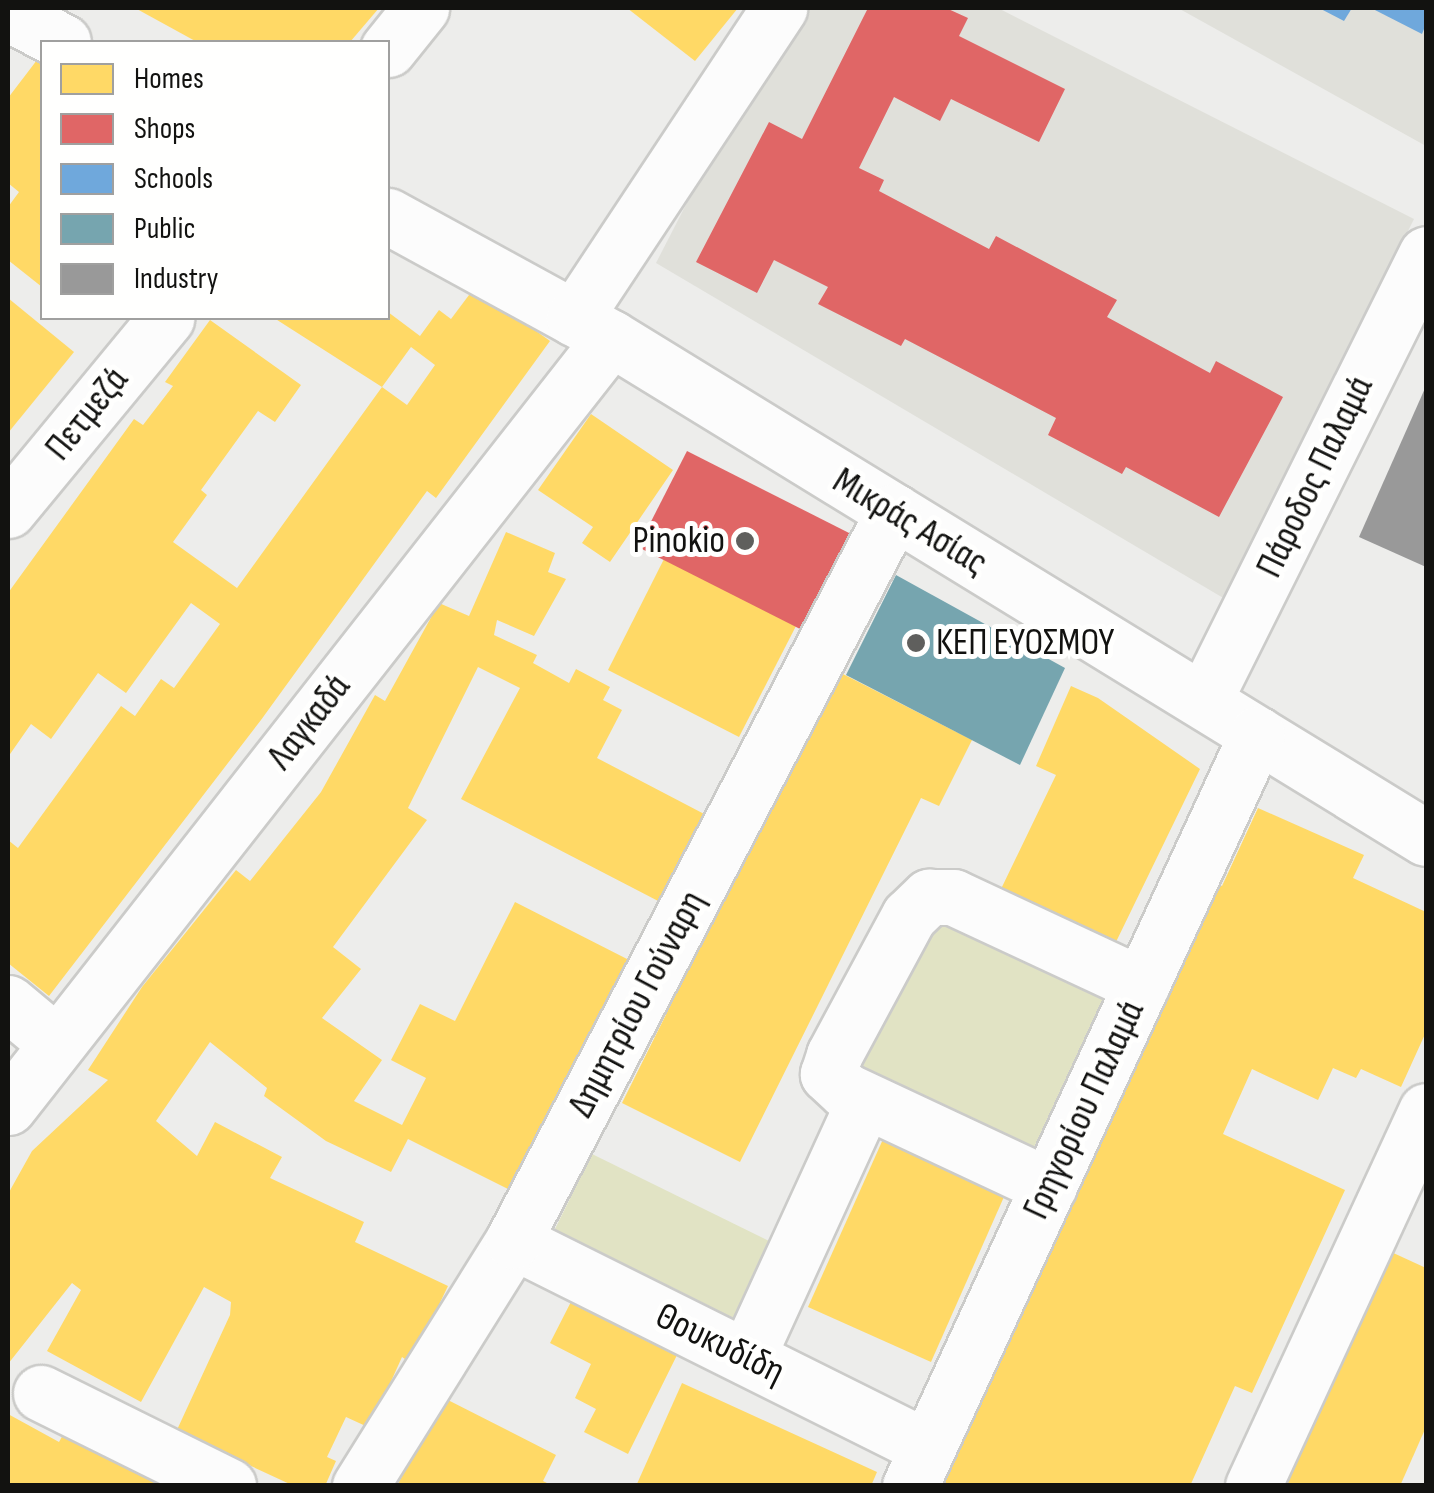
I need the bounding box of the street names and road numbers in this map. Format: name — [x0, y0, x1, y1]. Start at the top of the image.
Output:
street label: Πετμεζά — [36, 358, 138, 470]
street label: Πάροδος Παλαμά — [1247, 369, 1383, 585]
street label: Μικράς Ασίας — [824, 458, 996, 586]
street label: Λαγκαδά — [258, 665, 360, 779]
street label: Δημητρίου Γούναρη — [558, 883, 716, 1125]
street label: Γρηγορίου Παλαμά — [1014, 994, 1154, 1226]
street label: Θουκυδίδη — [648, 1293, 792, 1395]

